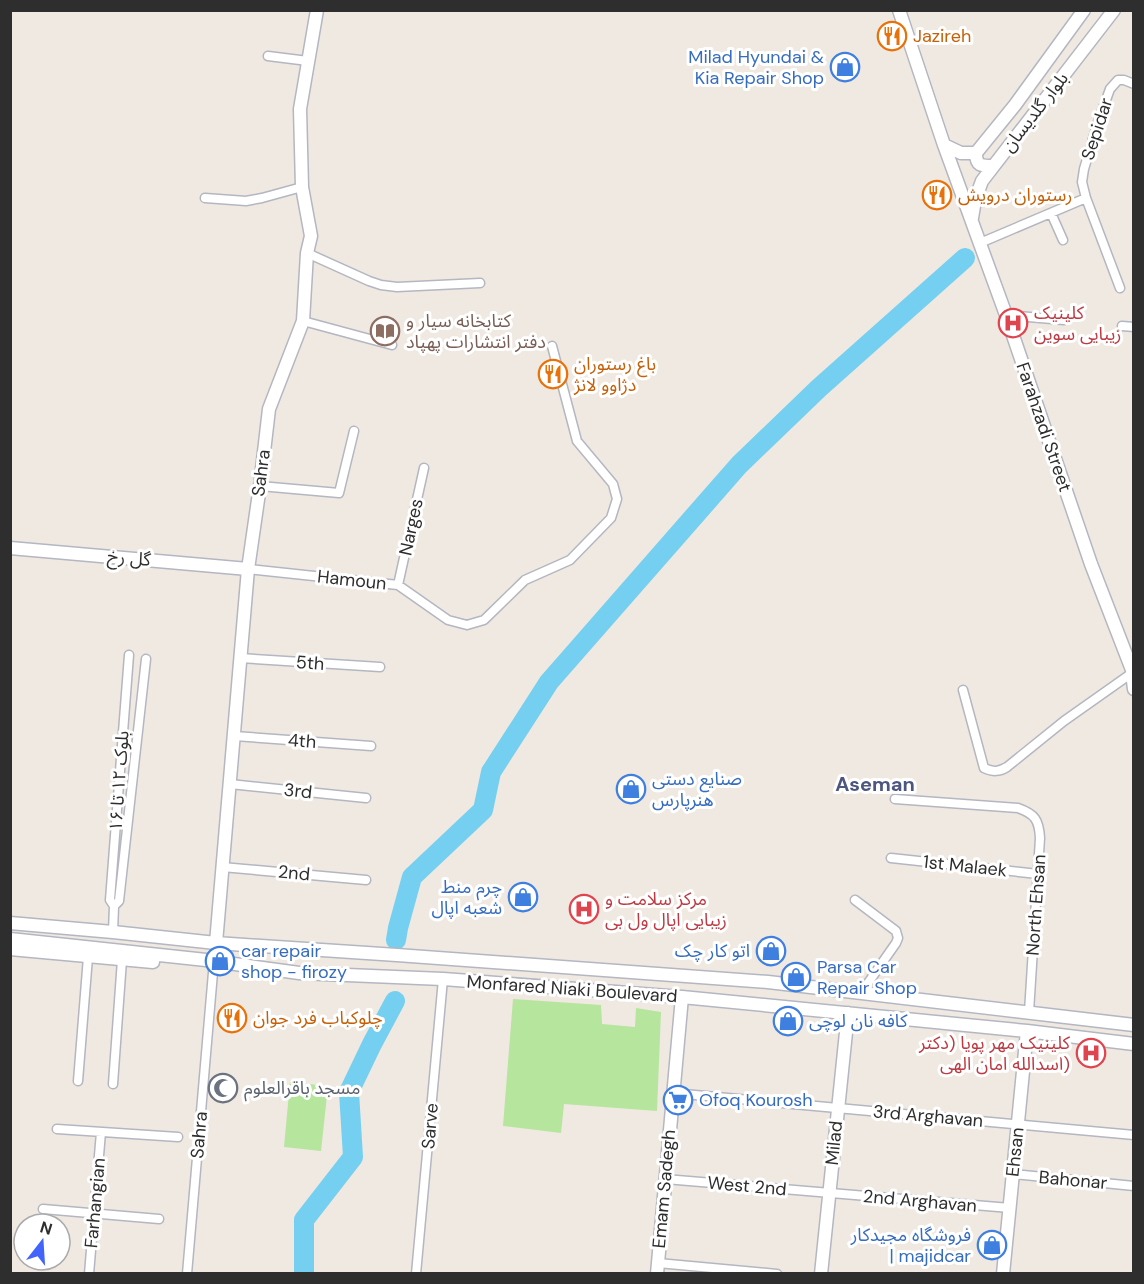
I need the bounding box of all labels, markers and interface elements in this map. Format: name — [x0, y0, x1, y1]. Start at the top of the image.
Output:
restaurant icon: Jazireh — [876, 20, 908, 52]
place label: Jazireh — [913, 24, 971, 48]
place label: Milad Hyundai & Kia Repair Shop — [688, 45, 824, 90]
shop icon: Milad Hyundai & Kia Repair Shop — [829, 51, 861, 83]
street label: بلوار گلدیسان — [996, 67, 1074, 157]
street label: Sepidar — [1076, 95, 1118, 163]
restaurant icon: رستوران درویش — [921, 179, 953, 211]
place label: رستوران درویش — [958, 183, 1072, 207]
place label: کلینیک زیبایی سوین — [1034, 301, 1121, 346]
hospital icon: کلینیک زیبایی سوین — [997, 307, 1029, 339]
place label: کتابخانه سیار و دفتر انتشارات پهپاد — [406, 309, 546, 354]
library icon: کتابخانه سیار و دفتر انتشارات پهپاد — [369, 315, 401, 347]
place label: باغ رستوران دژاوو لانژ — [573, 352, 656, 397]
restaurant icon: باغ رستوران دژاوو لانژ — [537, 358, 569, 390]
street label: Farahzadi Street — [1011, 359, 1077, 495]
street label: Sahra — [246, 448, 276, 498]
street label: Narges — [393, 496, 429, 558]
street label: گل رخ — [106, 544, 152, 573]
street label: Hamoun — [316, 564, 388, 596]
street label: 5th — [295, 650, 325, 676]
street label: 4th — [287, 728, 317, 754]
street label: بلوک ۱۲ تا ۱۶ — [104, 730, 134, 832]
place label: صنایع دستی هنرپارس — [652, 767, 742, 812]
district label: Aseman — [835, 771, 915, 797]
shop icon: صنایع دستی هنرپارس — [615, 773, 647, 805]
street label: 3rd — [283, 778, 313, 804]
street label: 1st Malaek — [922, 850, 1008, 882]
street label: North Ehsan — [1020, 853, 1052, 957]
street label: 2nd — [277, 860, 311, 886]
place label: چرم منط شعبه اپال — [431, 875, 502, 920]
shop icon: چرم منط شعبه اپال — [507, 881, 539, 913]
place label: مرکز سلامت و زیبایی اپال ول بی — [605, 887, 727, 932]
hospital icon: مرکز سلامت و زیبایی اپال ول بی — [568, 893, 600, 925]
shop icon: اتو کار چک — [755, 935, 787, 967]
place label: car repair shop - firozy — [241, 939, 347, 984]
place label: اتو کار چک — [675, 939, 750, 963]
shop icon: car repair shop - firozy — [204, 945, 236, 977]
place label: Parsa Car Repair Shop — [817, 955, 917, 1000]
shop icon: Parsa Car Repair Shop — [780, 961, 812, 993]
street label: Monfared Niaki Boulevard — [466, 970, 678, 1008]
restaurant icon: چلوکباب فرد جوان — [216, 1002, 248, 1034]
shop icon: کافه نان لوچی — [772, 1005, 804, 1037]
place label: چلوکباب فرد جوان — [253, 1006, 383, 1030]
place label: کافه نان لوچی — [809, 1009, 908, 1033]
place label: کلینیک مهر پویا (دکتر اسدالله امان الهی) — [918, 1031, 1071, 1076]
hospital icon: کلینیک مهر پویا (دکتر اسدالله امان الهی) — [1075, 1037, 1107, 1069]
mosque icon: مسجد باقرالعلوم — [207, 1072, 239, 1104]
place label: مسجد باقرالعلوم — [244, 1076, 360, 1102]
supermarket icon: Ofoq Kourosh — [662, 1084, 694, 1116]
place label: Ofoq Kourosh — [699, 1088, 813, 1112]
street label: 3rd Arghavan — [872, 1099, 984, 1133]
street label: Sarve — [416, 1102, 444, 1150]
street label: Sahra — [185, 1111, 213, 1159]
street label: Milad — [820, 1120, 848, 1166]
street label: Ehsan — [1000, 1126, 1030, 1178]
street label: Emam Sadegh — [647, 1129, 681, 1249]
street label: Farhangian — [79, 1157, 111, 1249]
street label: Bahonar — [1038, 1165, 1108, 1195]
street label: West 2nd — [707, 1171, 787, 1201]
street label: 2nd Arghavan — [862, 1184, 978, 1218]
north arrow — [12, 1212, 72, 1272]
text: N — [38, 1216, 55, 1240]
place label: فروشگاه مجیدکار | majidcar — [850, 1223, 971, 1268]
shop icon: فروشگاه مجیدکار | majidcar — [976, 1229, 1008, 1261]

